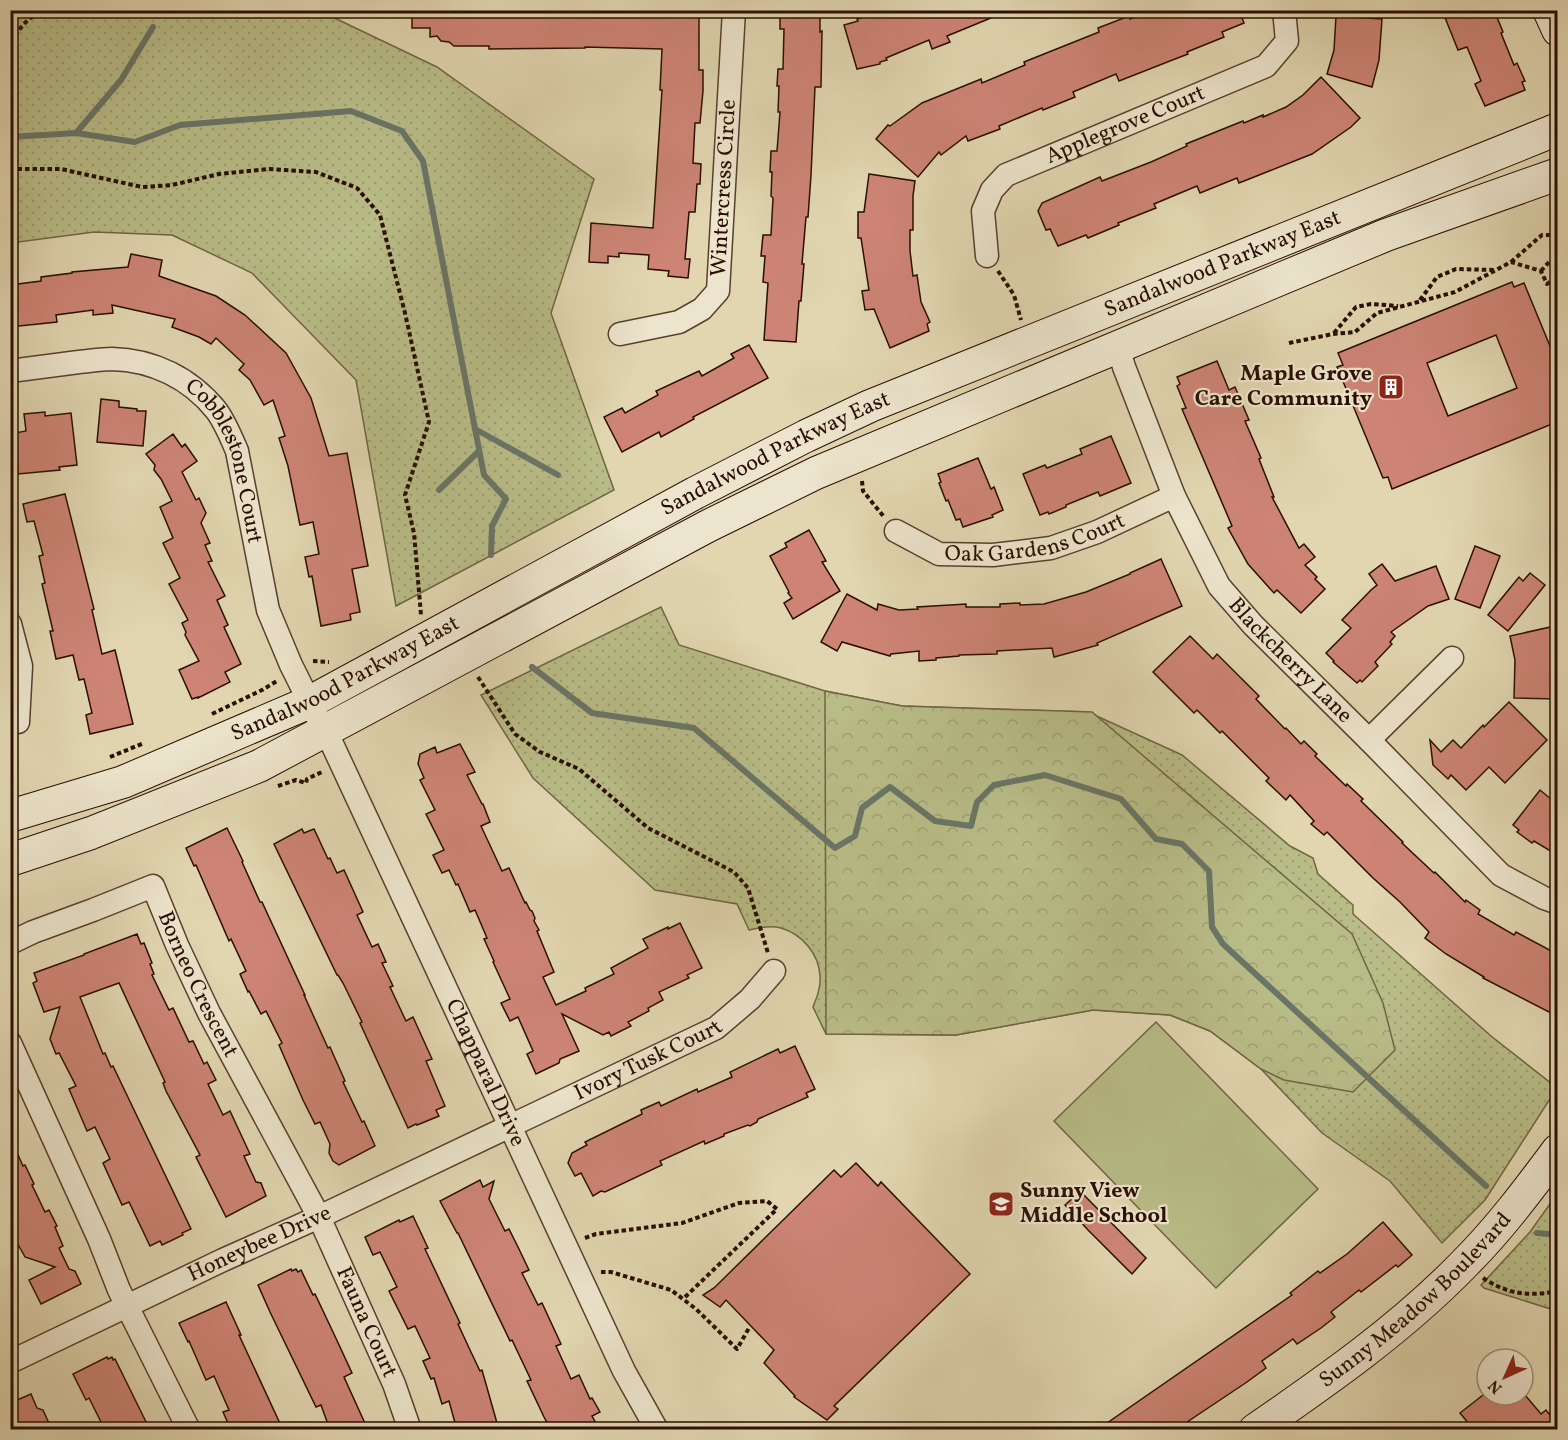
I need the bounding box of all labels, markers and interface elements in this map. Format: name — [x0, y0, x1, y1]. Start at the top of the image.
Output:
street label: Applegrove Court — [1041, 78, 1210, 172]
street label: Wintercress Circle — [703, 98, 744, 277]
street label: Sandalwood Parkway East — [1100, 202, 1346, 326]
place label: Maple Grove Care Community — [1195, 359, 1373, 415]
street label: Cobblestone Court — [178, 371, 270, 546]
building icon: Maple Grove Care Community — [1376, 372, 1406, 402]
street label: Sandalwood Parkway East — [655, 384, 895, 524]
street label: Oak Gardens Court — [944, 505, 1131, 571]
street label: Blackcherry Lane — [1221, 591, 1359, 731]
street label: Sandalwood Parkway East — [226, 608, 465, 750]
street label: Borneo Crescent — [149, 907, 246, 1063]
street label: Chapparal Drive — [437, 994, 533, 1152]
street label: Ivory Tusk Court — [569, 1013, 730, 1109]
place label: Sunny View Middle School — [1020, 1176, 1167, 1232]
school or university icon: Sunny View Middle School — [986, 1189, 1016, 1219]
street label: Honeybee Drive — [182, 1198, 336, 1290]
street label: Sunny Meadow Boulevard — [1313, 1206, 1519, 1396]
street label: Fauna Court — [328, 1262, 405, 1383]
north arrow — [1475, 1347, 1535, 1407]
text: N — [1484, 1374, 1508, 1398]

